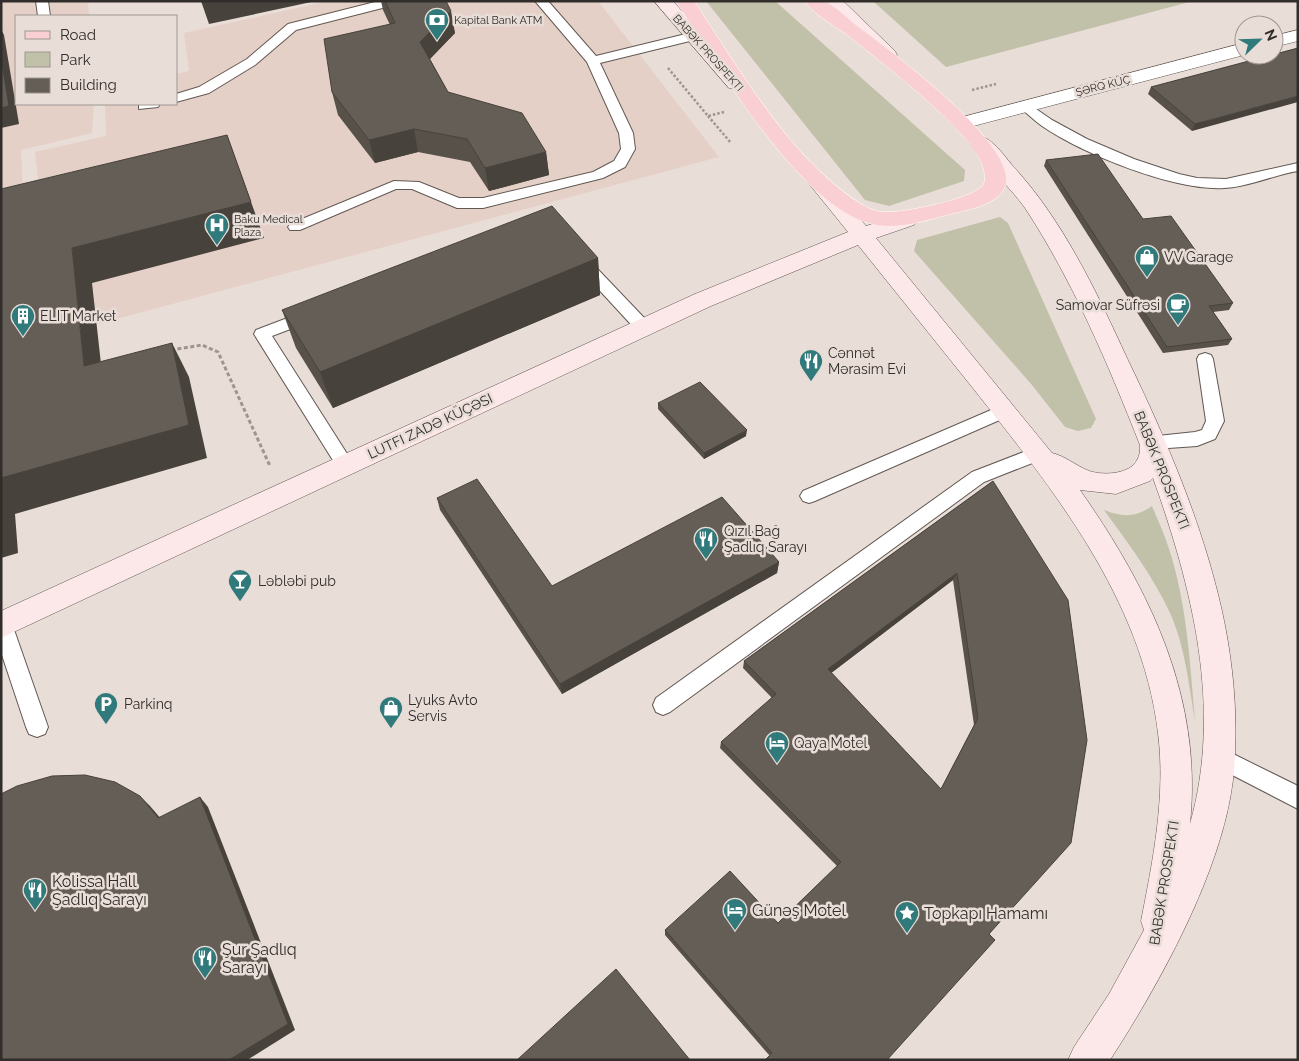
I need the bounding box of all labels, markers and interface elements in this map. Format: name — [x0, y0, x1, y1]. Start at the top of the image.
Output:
bank icon: Kapital Bank ATM — [424, 7, 450, 41]
street label: BABƏK PROSPEKTI — [670, 12, 746, 94]
place label: Kapital Bank ATM — [454, 14, 542, 27]
legend — [15, 15, 178, 105]
north arrow — [1234, 15, 1284, 65]
text: Road — [60, 26, 96, 44]
text: N — [1262, 27, 1280, 43]
text: Park — [60, 51, 91, 69]
street label: ŞƏRQ KÜÇ — [1074, 73, 1132, 99]
text: Building — [60, 76, 117, 94]
hospital icon: Baku Medical Plaza — [204, 212, 230, 246]
place label: Baku Medical Plaza — [234, 213, 303, 239]
shop icon: VV Garage — [1134, 244, 1160, 278]
place label: VV Garage — [1164, 249, 1233, 265]
cafe icon: Samovar Süfrəsi — [1165, 292, 1191, 326]
place label: Samovar Süfrəsi — [1056, 297, 1160, 313]
building icon: ELIT Market — [10, 303, 36, 337]
place label: ELIT Market — [40, 308, 117, 324]
place label: Cənnət Mərasim Evi — [828, 345, 906, 377]
restaurant icon: Cənnət Mərasim Evi — [798, 348, 824, 382]
street label: LUTFI ZADƏ KÜÇƏSI — [364, 388, 495, 462]
street label: BABƏK PROSPEKTI — [1131, 409, 1193, 531]
place label: Qızıl Bağ Şadlıq Sarayı — [724, 523, 807, 555]
restaurant icon: Qızıl Bağ Şadlıq Sarayı — [693, 526, 719, 560]
bar icon: Ləbləbi pub — [227, 568, 253, 602]
place label: Ləbləbi pub — [258, 573, 336, 589]
parking icon: Parkinq — [93, 691, 119, 725]
place label: Lyuks Avto Servis — [408, 692, 478, 724]
shop icon: Lyuks Avto Servis — [378, 695, 404, 729]
place label: Parkinq — [124, 696, 172, 712]
hotel icon: Qaya Motel — [764, 730, 790, 764]
place label: Qaya Motel — [794, 735, 868, 751]
street label: BABƏK PROSPEKTI — [1146, 820, 1182, 946]
place label: Kolissa Hall Şadlıq Sarayı — [52, 872, 147, 909]
restaurant icon: Kolissa Hall Şadlıq Sarayı — [22, 877, 48, 911]
hotel icon: Günəş Motel — [722, 897, 748, 931]
place icon: Topkapı Hamamı — [894, 900, 920, 934]
place label: Günəş Motel — [752, 901, 846, 920]
place label: Topkapı Hamamı — [924, 904, 1048, 923]
place label: Şur Şadlıq Sarayı — [222, 940, 297, 977]
restaurant icon: Şur Şadlıq Sarayı — [192, 945, 218, 979]

